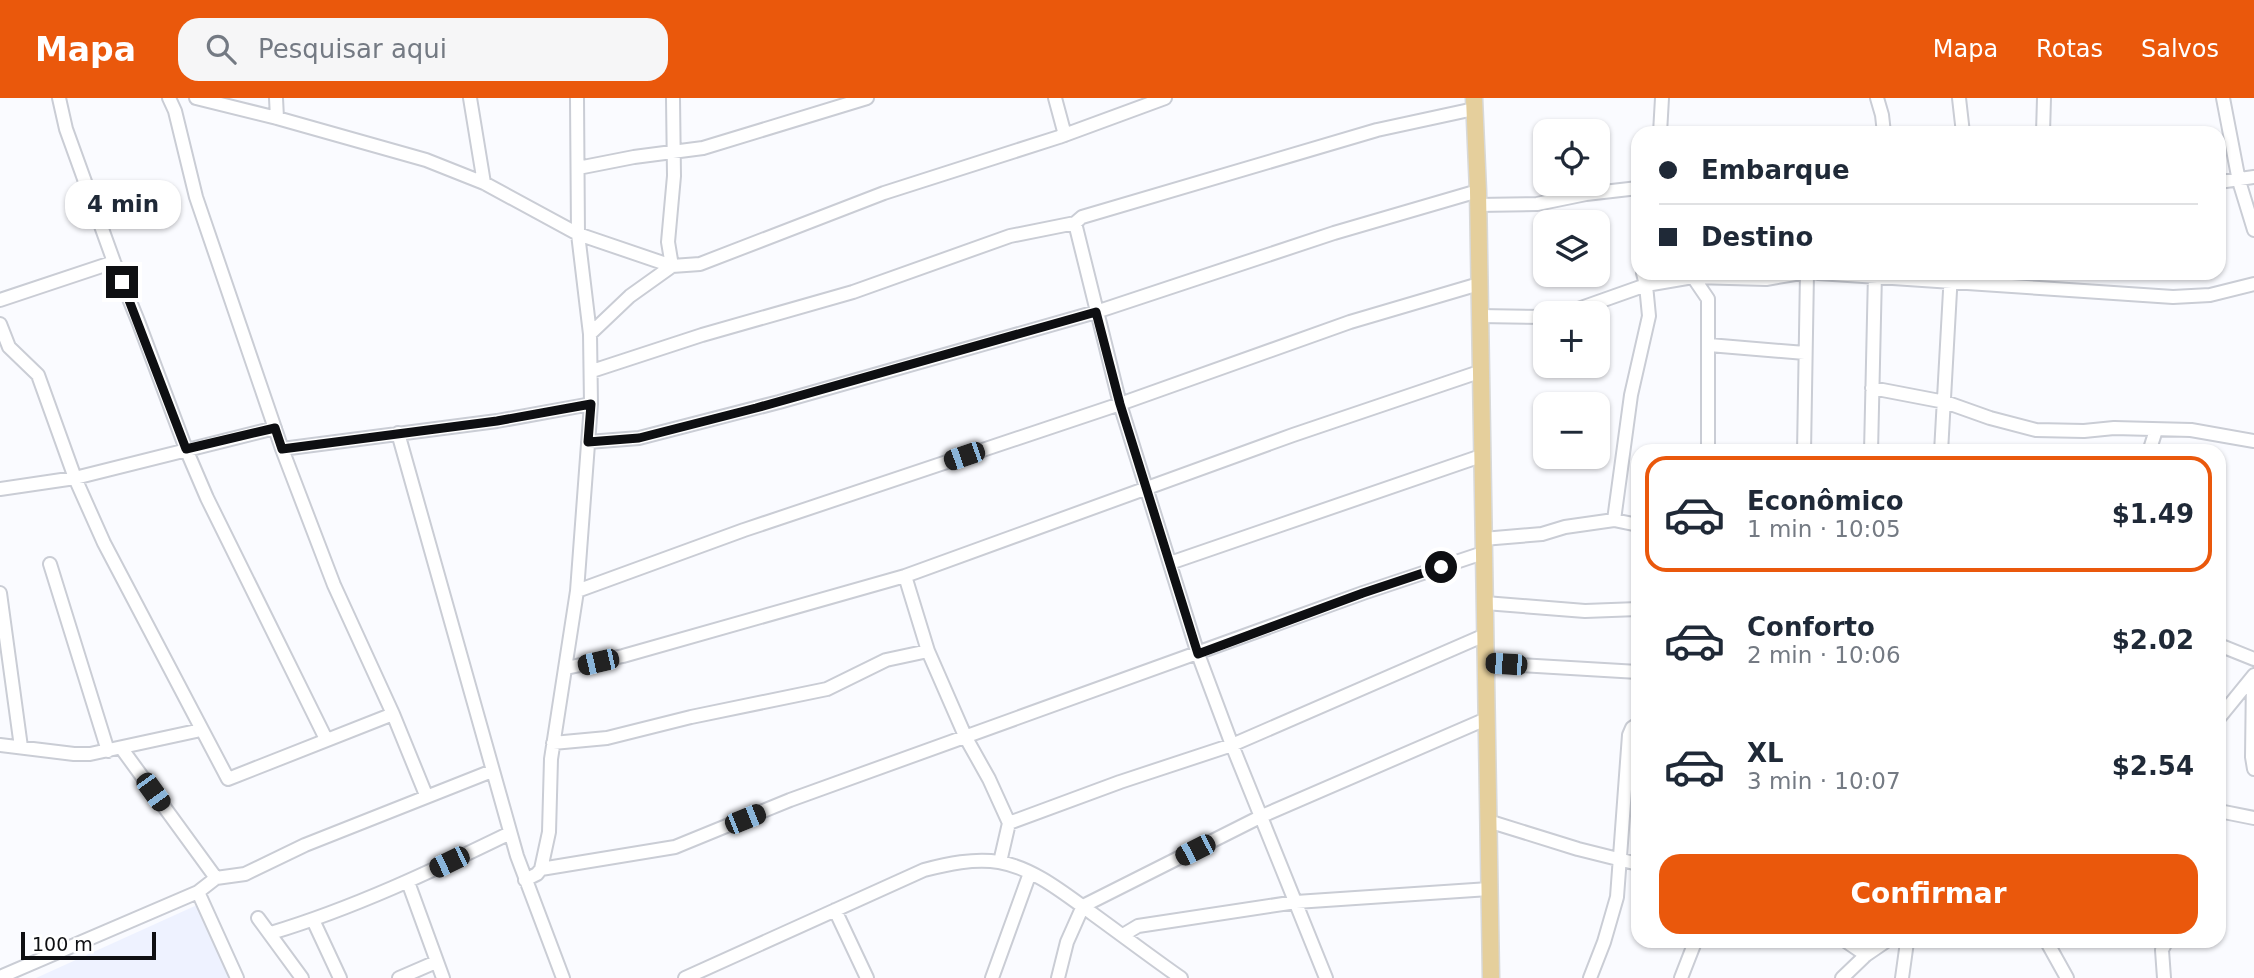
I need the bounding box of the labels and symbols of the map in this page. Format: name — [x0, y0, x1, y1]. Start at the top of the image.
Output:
callout: 4 min — [64, 180, 180, 230]
route end — [106, 266, 138, 298]
car — [941, 439, 988, 473]
route start — [1425, 551, 1457, 583]
car — [576, 647, 621, 677]
car — [1485, 652, 1528, 676]
car — [133, 769, 174, 815]
car — [722, 801, 769, 837]
car — [1172, 831, 1219, 869]
car — [426, 843, 473, 881]
scale bar — [21, 929, 156, 961]

